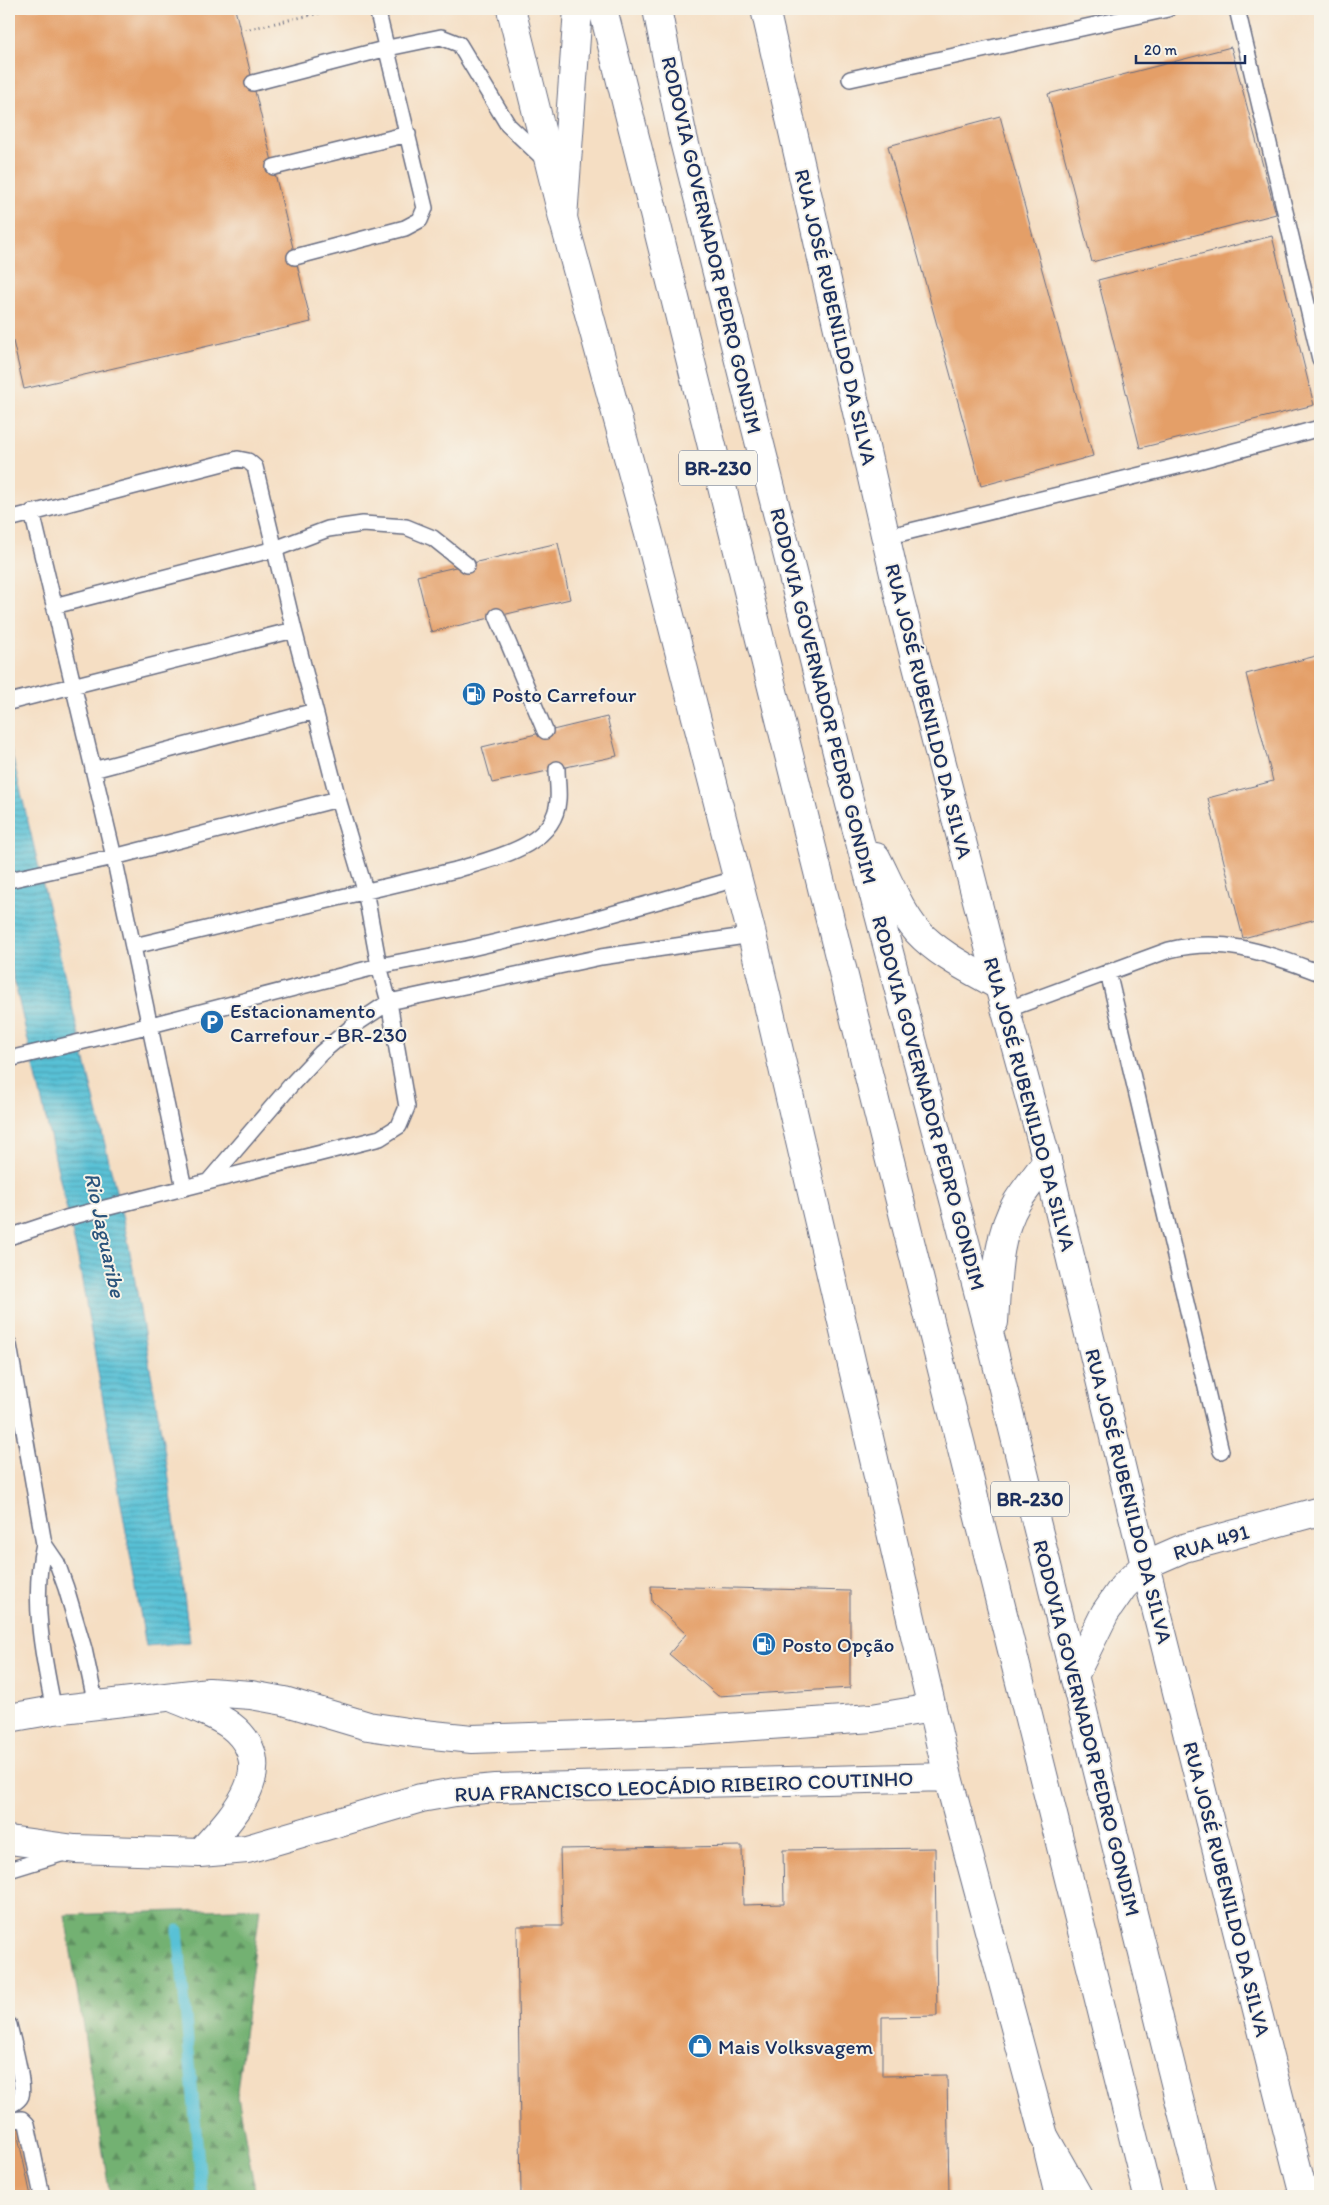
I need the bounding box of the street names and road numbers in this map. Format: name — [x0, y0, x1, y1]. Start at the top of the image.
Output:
street label: RODOVIA GOVERNADOR PEDRO GONDIM — [656, 54, 768, 436]
street label: RUA JOSÉ RUBENILDO DA SILVA — [790, 166, 882, 468]
road number: BR-230 — [679, 450, 757, 486]
street label: RODOVIA GOVERNADOR PEDRO GONDIM — [765, 505, 883, 887]
street label: RUA JOSÉ RUBENILDO DA SILVA — [880, 561, 978, 862]
street label: RODOVIA GOVERNADOR PEDRO GONDIM — [867, 913, 991, 1293]
street label: RUA JOSÉ RUBENILDO DA SILVA — [979, 954, 1081, 1254]
street label: RUA JOSÉ RUBENILDO DA SILVA — [1080, 1346, 1178, 1647]
road number: BR-230 — [991, 1482, 1069, 1516]
street label: RUA 491 — [1170, 1519, 1252, 1565]
street label: RODOVIA GOVERNADOR PEDRO GONDIM — [1028, 1537, 1146, 1919]
street label: RUA JOSÉ RUBENILDO DA SILVA — [1178, 1739, 1276, 2040]
street label: RUA FRANCISCO LEOCÁDIO RIBEIRO COUTINHO — [454, 1765, 914, 1807]

